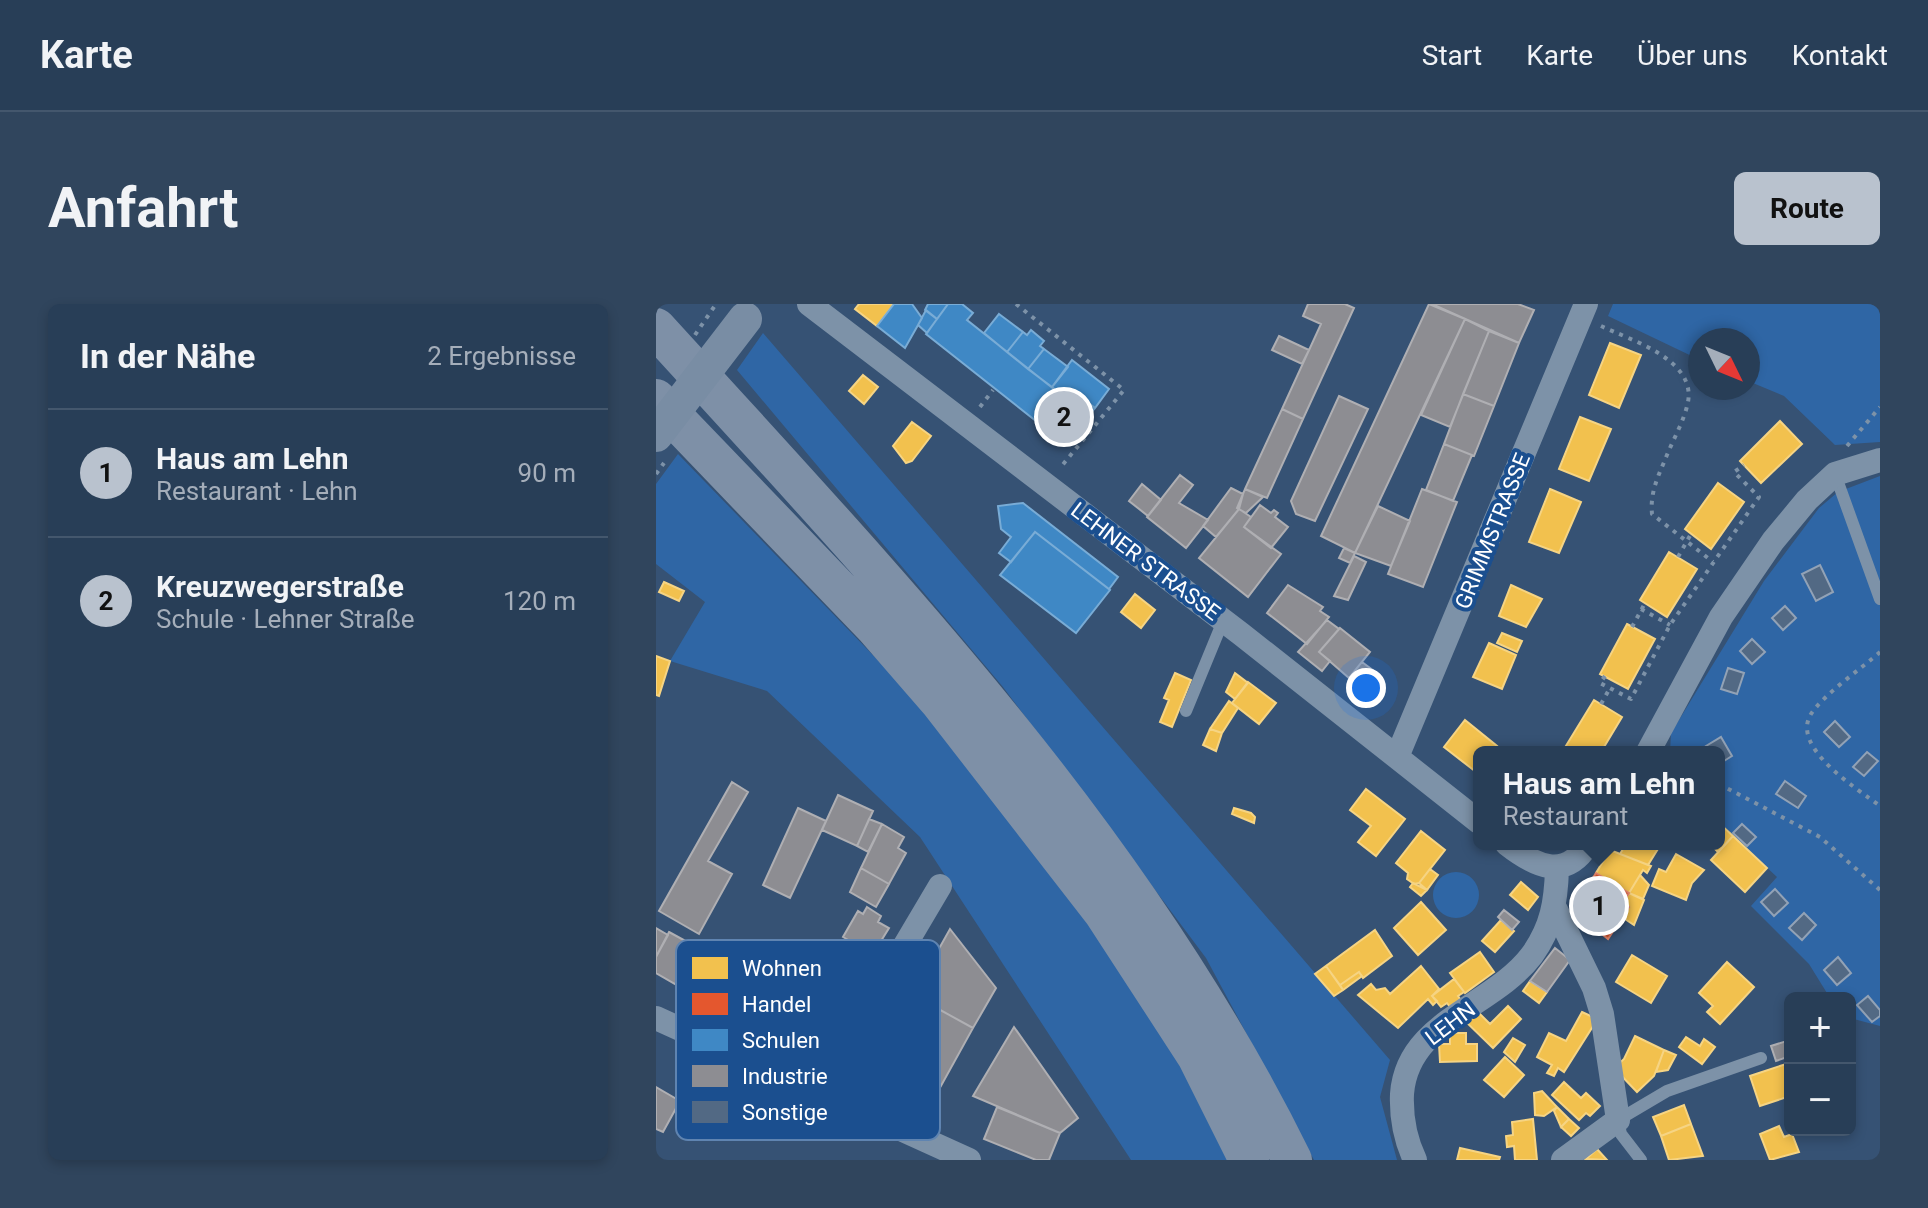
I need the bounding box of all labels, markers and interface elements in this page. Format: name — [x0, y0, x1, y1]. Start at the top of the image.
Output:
text: Karte — [40, 33, 133, 77]
text: Start — [1422, 39, 1482, 72]
text: Karte — [1526, 39, 1593, 72]
text: Über uns — [1637, 39, 1748, 72]
text: Kontakt — [1792, 39, 1888, 72]
button: Route — [1734, 172, 1880, 245]
text: Anfahrt — [48, 175, 238, 241]
north arrow — [1688, 328, 1760, 400]
text: In der Nähe — [80, 336, 255, 376]
text: 2 Ergebnisse — [427, 341, 576, 371]
pin: 2 — [1038, 387, 1090, 447]
text: Haus am Lehn — [156, 441, 348, 476]
street label: GRIMMSTRASSE — [1450, 450, 1535, 613]
text: 1 — [99, 458, 113, 488]
text: 90 m — [518, 458, 576, 488]
text: Restaurant · Lehn — [156, 476, 358, 506]
street label: LEHNER STRASSE — [1066, 497, 1225, 626]
text: Kreuzwegerstraße — [156, 569, 404, 604]
text: 2 — [99, 586, 113, 616]
text: 120 m — [503, 586, 576, 616]
text: Schule · Lehner Straße — [156, 604, 415, 634]
your location — [1346, 668, 1386, 708]
popup — [1473, 746, 1725, 850]
text: Haus am Lehn — [1503, 766, 1695, 801]
text: Restaurant — [1503, 801, 1628, 831]
pin: 1 — [1573, 876, 1625, 936]
legend — [676, 940, 940, 1140]
text: Wohnen — [742, 956, 822, 981]
text: Handel — [742, 992, 811, 1017]
map controls — [1784, 992, 1856, 1136]
button: + — [1784, 992, 1856, 1064]
street label: LEHN — [1421, 997, 1480, 1050]
text: Schulen — [742, 1028, 820, 1053]
text: Industrie — [742, 1064, 828, 1089]
button: − — [1784, 1064, 1856, 1136]
text: Sonstige — [742, 1100, 828, 1125]

